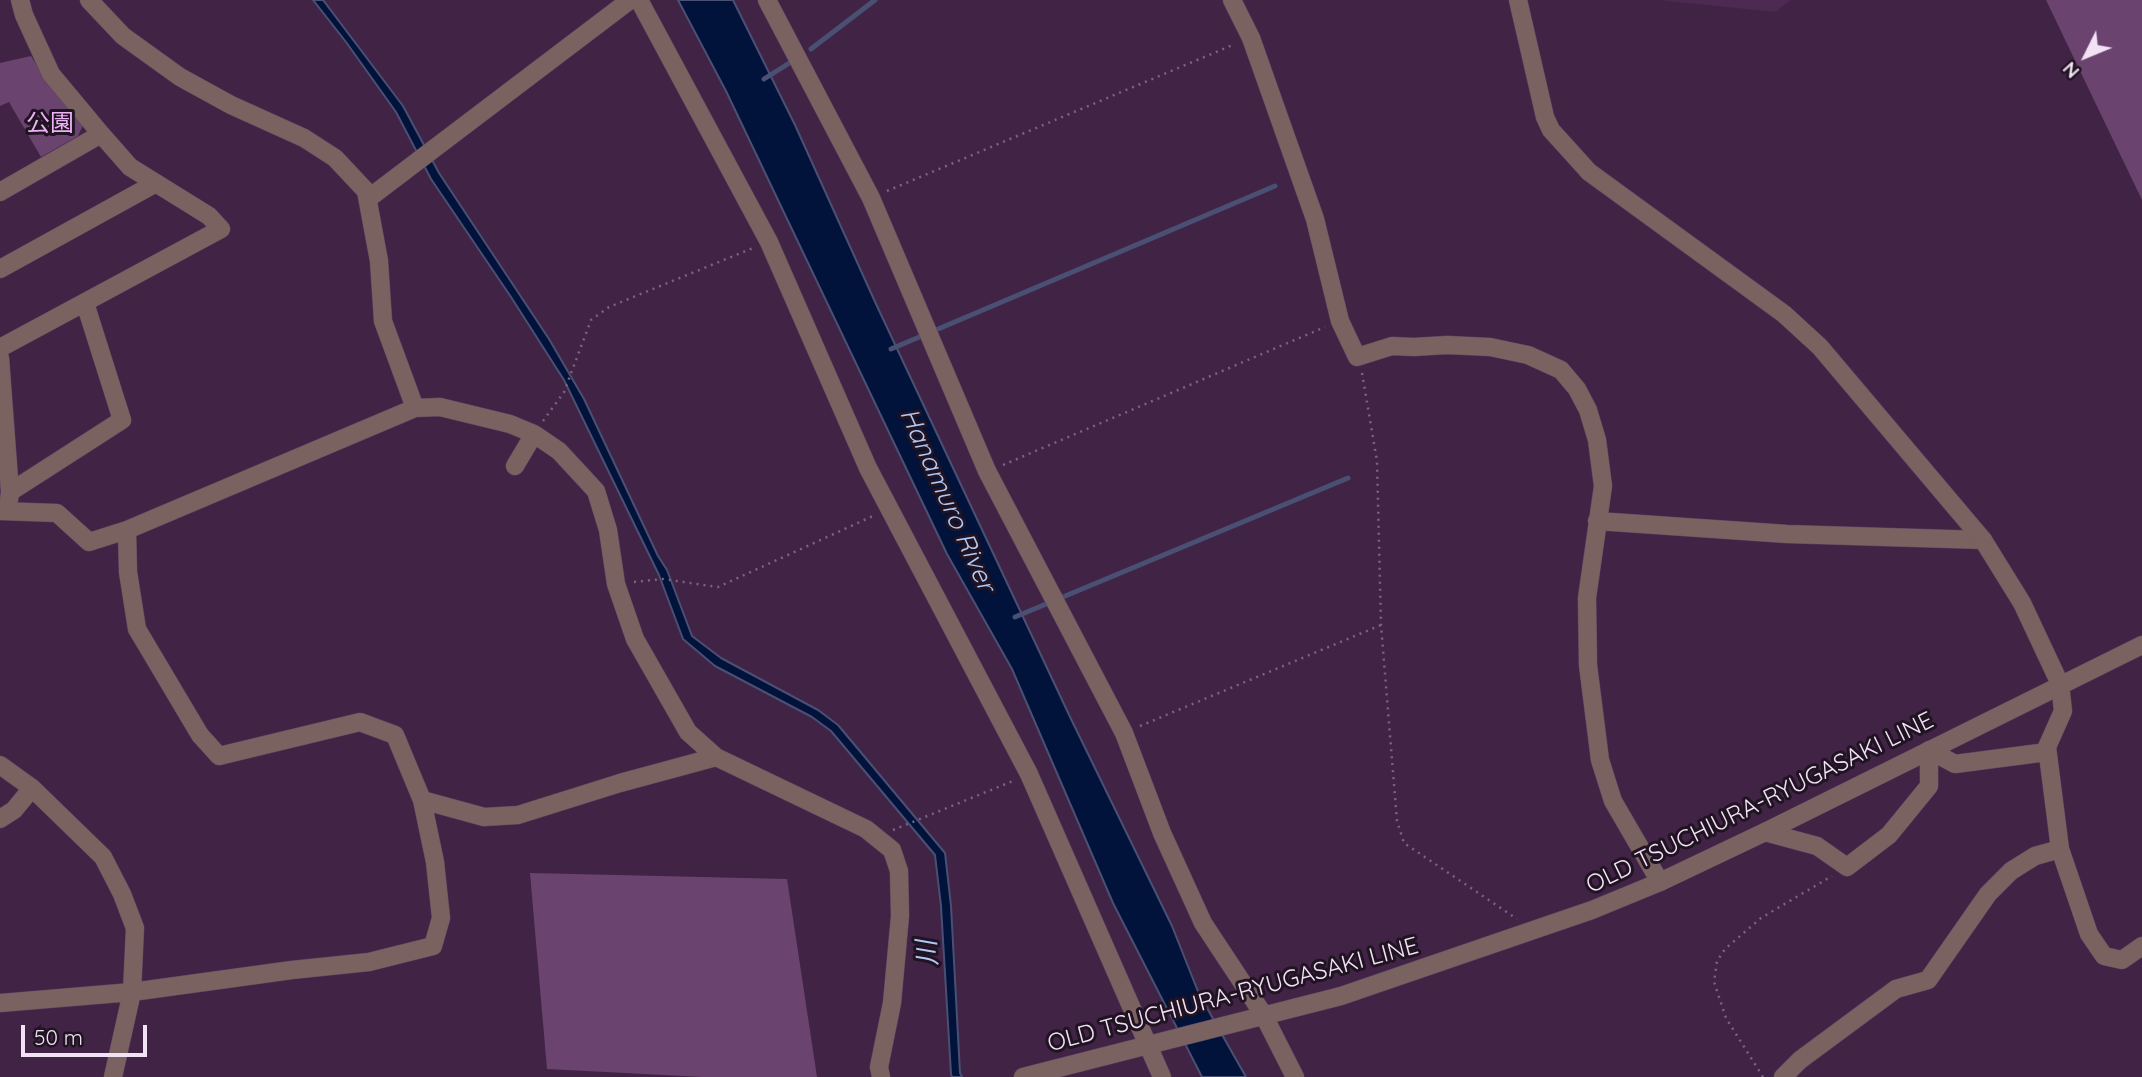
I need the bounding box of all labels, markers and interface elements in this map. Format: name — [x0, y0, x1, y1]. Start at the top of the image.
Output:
north arrow — [2051, 21, 2121, 91]
text: N — [2057, 57, 2084, 84]
park label: 公園 — [26, 110, 74, 138]
water label: Hanamuro River — [893, 404, 1001, 596]
street label: OLD TSUCHIURA-RYUGASAKI LINE — [1582, 706, 1938, 900]
street label: OLD TSUCHIURA-RYUGASAKI LINE — [1044, 932, 1422, 1058]
water label: 川 — [912, 939, 944, 967]
scale bar — [24, 1010, 150, 1054]
text: 50 m — [34, 1024, 83, 1050]

